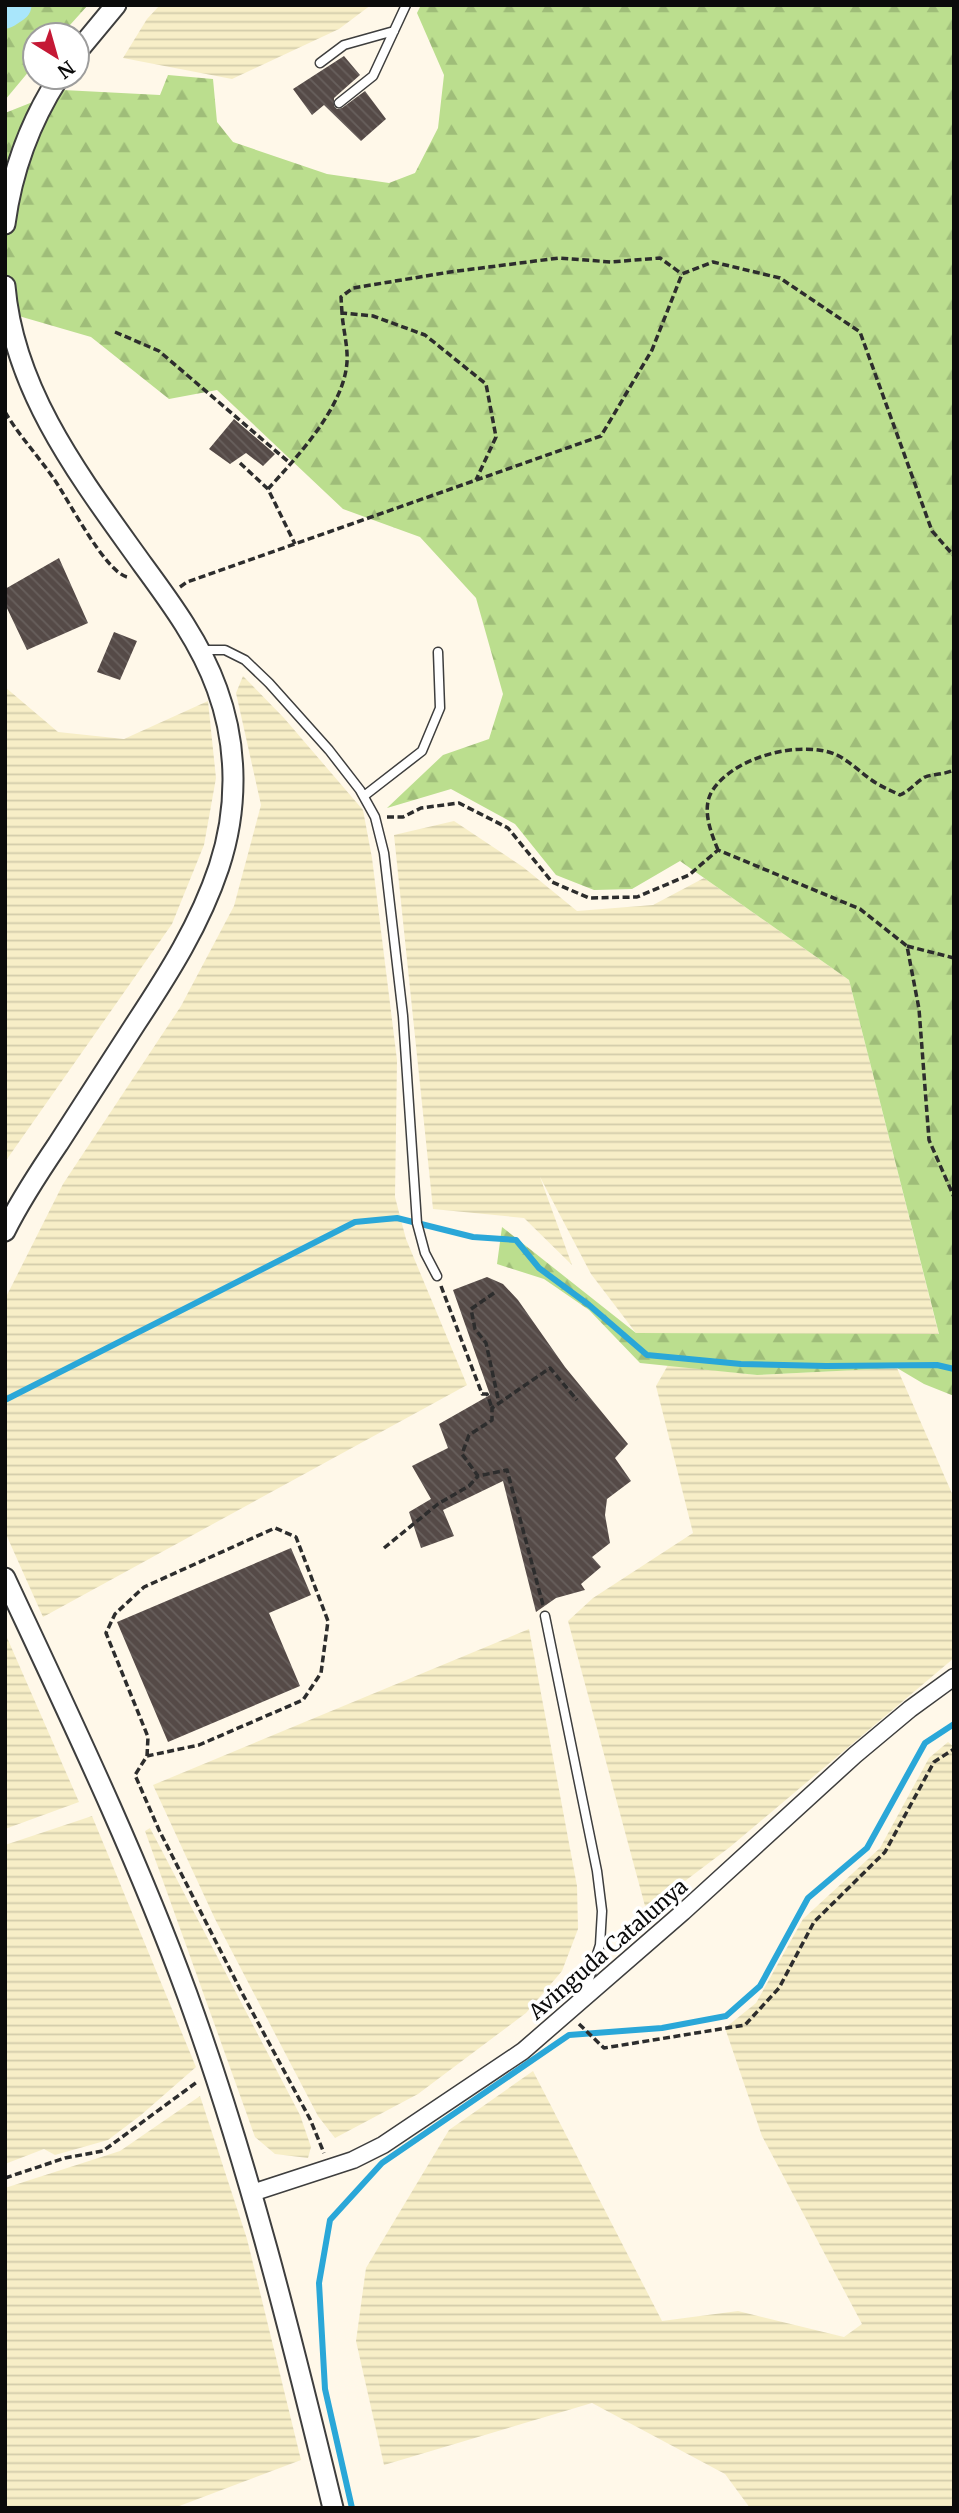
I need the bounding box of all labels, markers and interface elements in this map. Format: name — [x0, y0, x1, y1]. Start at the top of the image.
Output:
north arrow — [21, 21, 91, 91]
text: N — [53, 55, 79, 84]
street label: Avinguda Catalunya — [522, 1873, 693, 2026]

